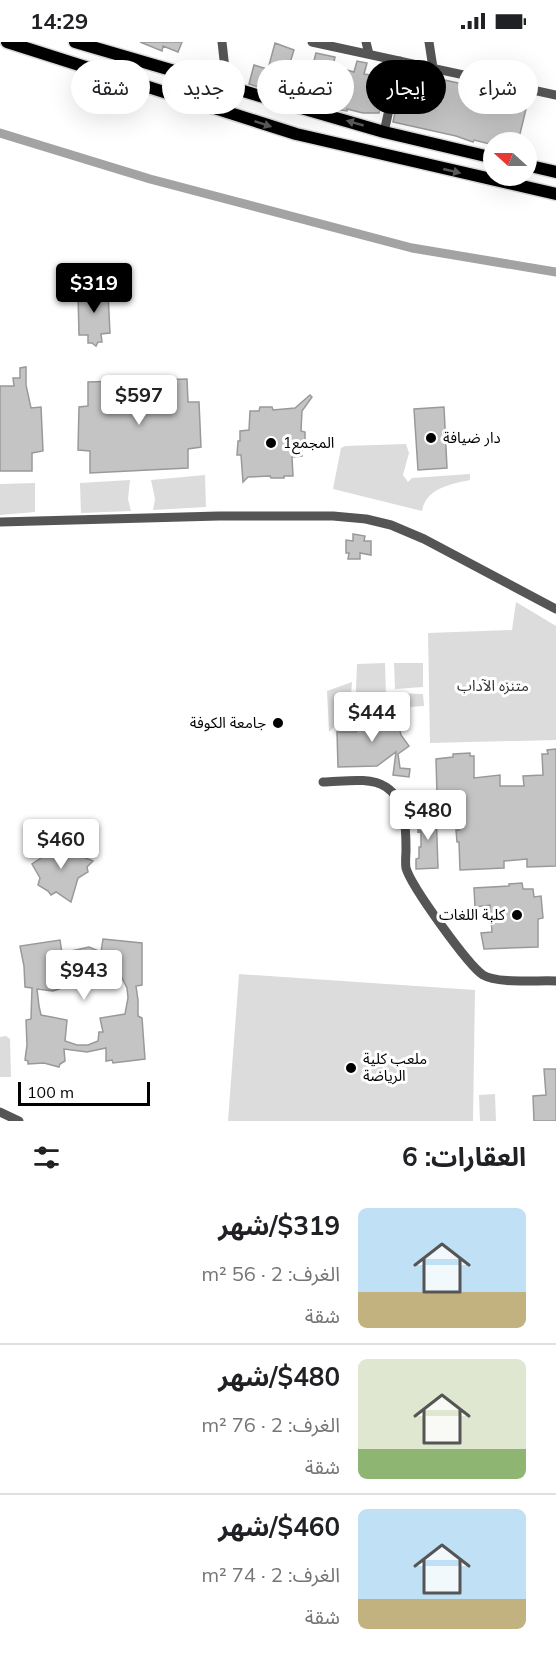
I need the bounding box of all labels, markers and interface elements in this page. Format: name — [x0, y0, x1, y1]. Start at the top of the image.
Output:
text: 14:29 — [30, 7, 88, 35]
chip: شقة — [71, 60, 150, 114]
chip: جديد — [162, 60, 245, 114]
chip: تصفية — [257, 60, 354, 114]
chip: إيجار — [366, 60, 446, 114]
chip: شراء — [458, 60, 538, 114]
one-way arrow — [346, 118, 364, 127]
one-way arrow — [254, 120, 272, 129]
north arrow — [483, 132, 537, 186]
map controls — [483, 132, 537, 186]
one-way arrow — [443, 166, 461, 176]
pin: $319 — [58, 263, 130, 314]
text: $319 — [70, 270, 118, 295]
pin: $597 — [103, 375, 175, 426]
text: $597 — [115, 382, 163, 407]
place label: دار ضيافة — [443, 428, 501, 447]
marker: دار ضيافة — [424, 431, 438, 445]
place label: المجمع1 — [283, 433, 334, 455]
marker: المجمع1 — [264, 436, 278, 450]
park label: متنزه الآداب — [457, 676, 529, 695]
pin: $444 — [336, 692, 408, 743]
text: $444 — [348, 699, 396, 724]
place label: جامعة الكوفة — [190, 713, 266, 732]
marker: جامعة الكوفة — [271, 716, 285, 730]
pin: $480 — [392, 790, 464, 841]
text: $480 — [404, 797, 452, 822]
pin: $460 — [25, 819, 97, 870]
text: $460 — [37, 826, 85, 851]
place label: كلبة اللغات — [439, 905, 506, 924]
marker: كلبة اللغات — [510, 908, 524, 922]
pin: $943 — [48, 950, 120, 1001]
text: $943 — [60, 957, 108, 982]
place label: ملعب كلية الرياضة — [363, 1049, 427, 1085]
marker: ملعب كلية الرياضة — [344, 1061, 358, 1075]
scale bar — [18, 1079, 150, 1106]
text: 100 m — [27, 1082, 74, 1102]
text: العقارات: 6 — [402, 1140, 526, 1173]
icon: filters — [30, 1141, 63, 1174]
text: $319/شهر — [218, 1209, 340, 1242]
icon: home — [406, 1232, 478, 1304]
text: الغرف: 2 · 56 m² — [201, 1261, 340, 1286]
text: شقة — [305, 1303, 340, 1328]
text: $480/شهر — [218, 1360, 340, 1393]
icon: home — [406, 1383, 478, 1455]
text: الغرف: 2 · 76 m² — [201, 1412, 340, 1437]
text: شقة — [305, 1454, 340, 1479]
text: $460/شهر — [218, 1510, 340, 1543]
icon: home — [406, 1533, 478, 1605]
text: الغرف: 2 · 74 m² — [201, 1562, 340, 1587]
text: شقة — [305, 1604, 340, 1629]

